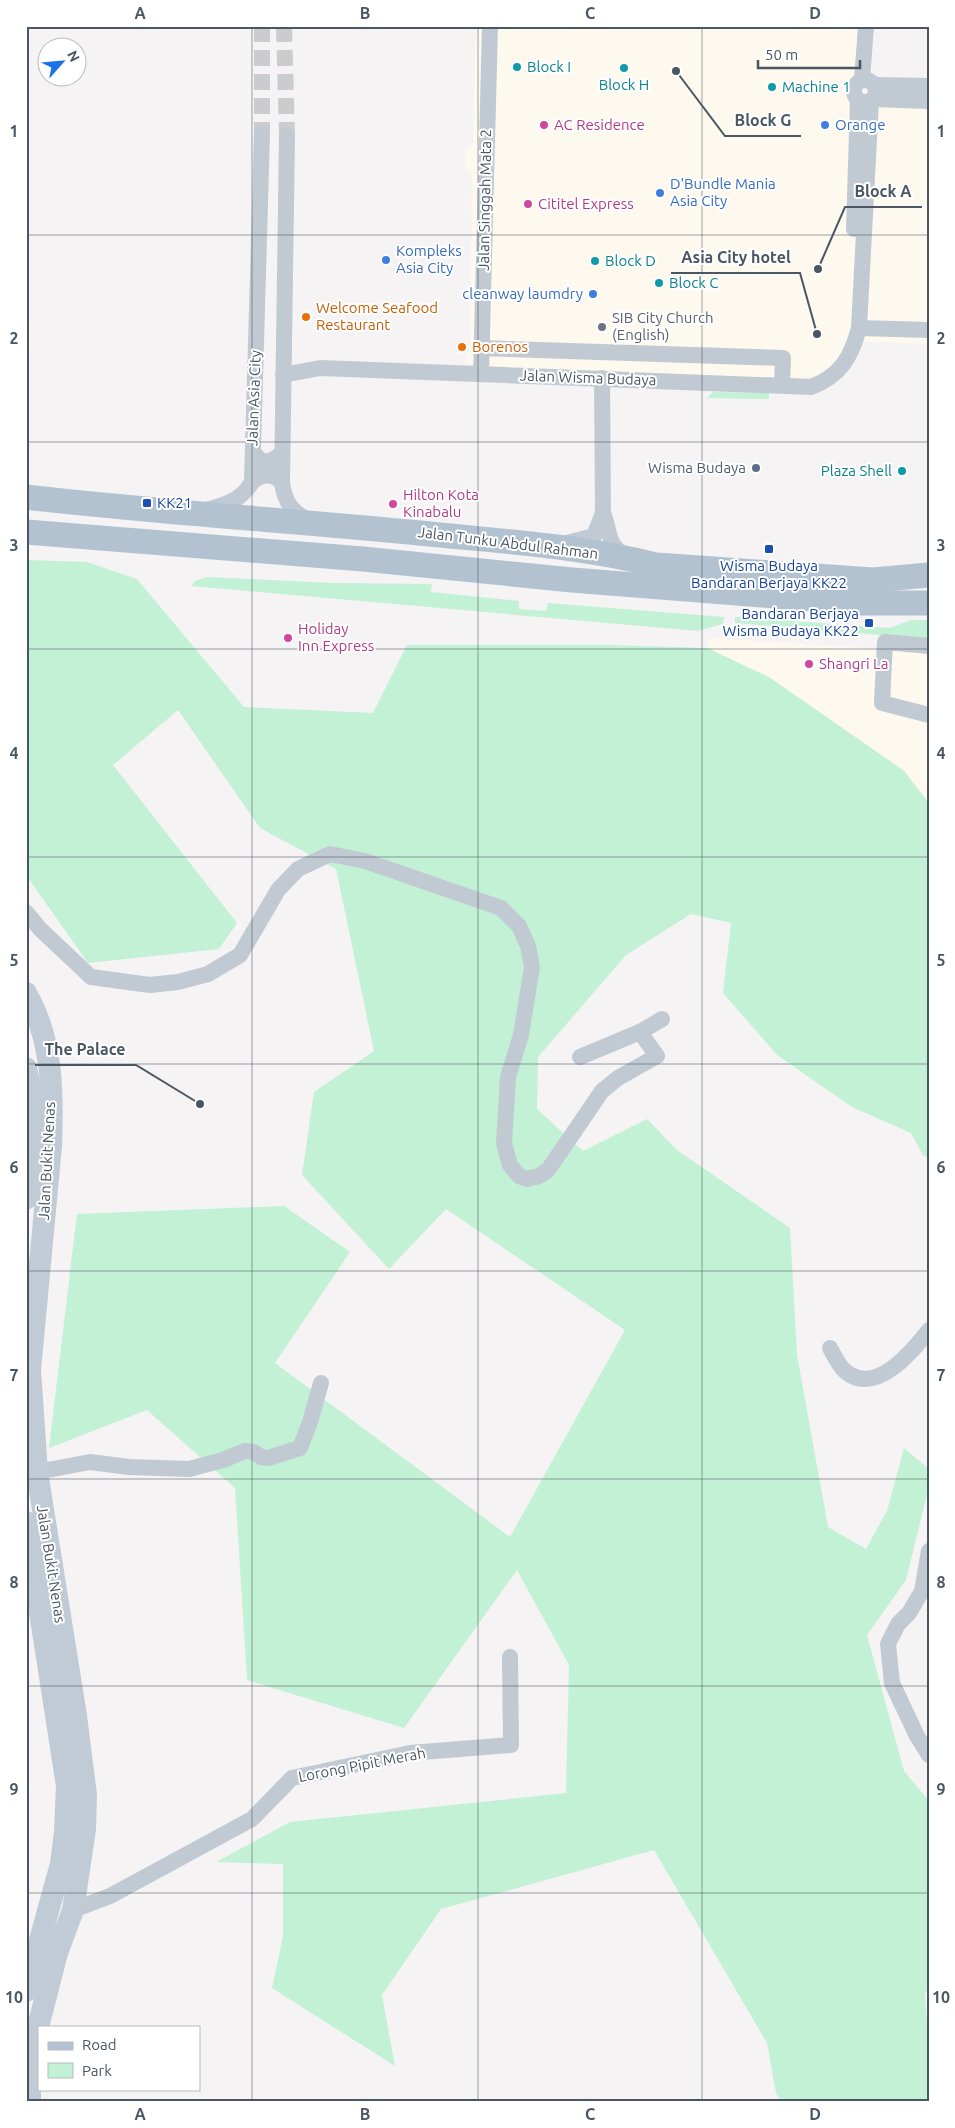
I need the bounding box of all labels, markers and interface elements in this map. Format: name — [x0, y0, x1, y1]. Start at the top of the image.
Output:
text: A — [134, 4, 146, 22]
text: B — [360, 4, 370, 22]
text: C — [585, 4, 595, 22]
text: D — [809, 4, 821, 22]
north arrow — [38, 38, 88, 88]
scale bar — [758, 38, 860, 70]
text: 50 m — [765, 46, 798, 63]
text: N — [64, 48, 83, 64]
place label: Block I — [527, 58, 571, 75]
marker: Block I — [511, 61, 523, 73]
marker: Block H — [618, 62, 630, 74]
place label: Block H — [599, 76, 649, 93]
place label: Machine 1 — [782, 78, 851, 95]
marker: Machine 1 — [766, 81, 778, 93]
callout: Block G — [725, 105, 801, 136]
text: Block G — [735, 111, 791, 129]
place label: AC Residence — [554, 116, 645, 133]
place label: Orange — [835, 116, 886, 133]
marker: AC Residence — [538, 119, 550, 131]
marker: Orange — [819, 119, 831, 131]
text: 1 — [9, 122, 19, 140]
text: 1 — [936, 122, 946, 140]
street label: Jalan Singgah Mata 2 — [475, 129, 494, 271]
place label: D'Bundle Mania Asia City — [670, 175, 776, 209]
callout: Block A — [845, 176, 922, 207]
text: Block A — [855, 182, 912, 200]
marker: D'Bundle Mania Asia City — [654, 187, 666, 199]
place label: Cititel Express — [538, 195, 634, 212]
marker: Cititel Express — [522, 198, 534, 210]
place label: Kompleks Asia City — [396, 242, 462, 276]
callout: Asia City hotel — [671, 242, 800, 273]
text: Asia City hotel — [681, 248, 791, 266]
place label: Block D — [605, 252, 656, 269]
marker: Kompleks Asia City — [380, 254, 392, 266]
marker: Block D — [589, 255, 601, 267]
place label: Block C — [669, 274, 718, 291]
marker: Block C — [653, 277, 665, 289]
place label: cleanway laumdry — [462, 285, 583, 302]
marker: cleanway laumdry — [587, 288, 599, 300]
place label: Welcome Seafood Restaurant — [316, 299, 438, 333]
place label: SIB City Church (English) — [612, 309, 714, 343]
marker: Welcome Seafood Restaurant — [300, 311, 312, 323]
marker: SIB City Church (English) — [596, 321, 608, 333]
text: 2 — [9, 329, 19, 347]
text: 2 — [936, 329, 946, 347]
place label: Borenos — [472, 338, 528, 355]
marker: Borenos — [456, 341, 468, 353]
street label: Jalan Asia City — [243, 350, 264, 446]
street label: Jalan Wisma Budaya — [519, 367, 657, 388]
place label: Wisma Budaya — [648, 459, 746, 476]
marker: Wisma Budaya — [750, 462, 762, 474]
place label: Plaza Shell — [821, 462, 892, 479]
marker: Plaza Shell — [896, 465, 908, 477]
place label: Hilton Kota Kinabalu — [403, 486, 479, 520]
place label: KK21 — [157, 494, 192, 511]
marker: KK21 — [141, 497, 153, 509]
marker: Hilton Kota Kinabalu — [387, 498, 399, 510]
street label: Jalan Tunku Abdul Rahman — [417, 523, 599, 562]
text: 3 — [9, 536, 19, 554]
text: 3 — [936, 536, 946, 554]
marker: Wisma Budaya Bandaran Berjaya KK22 — [763, 543, 775, 555]
place label: Wisma Budaya Bandaran Berjaya KK22 — [691, 557, 847, 591]
place label: Bandaran Berjaya Wisma Budaya KK22 — [722, 605, 859, 639]
marker: Bandaran Berjaya Wisma Budaya KK22 — [863, 617, 875, 629]
place label: Holiday Inn Express — [298, 620, 374, 654]
marker: Holiday Inn Express — [282, 632, 294, 644]
place label: Shangri La — [819, 655, 888, 672]
marker: Shangri La — [803, 658, 815, 670]
text: 4 — [9, 744, 19, 762]
text: 4 — [936, 744, 946, 762]
text: 5 — [9, 951, 19, 969]
text: 5 — [936, 951, 946, 969]
callout: The Palace — [35, 1034, 136, 1065]
text: The Palace — [45, 1040, 126, 1058]
street label: Jalan Bukit Nenas — [35, 1101, 58, 1221]
text: 6 — [9, 1158, 19, 1176]
text: 6 — [936, 1158, 946, 1176]
text: 7 — [9, 1366, 19, 1384]
text: 7 — [936, 1366, 946, 1384]
street label: Jalan Bukit Nenas — [34, 1504, 69, 1624]
text: 8 — [9, 1573, 19, 1591]
text: 8 — [936, 1573, 946, 1591]
street label: Lorong Pipit Merah — [297, 1744, 427, 1785]
text: 9 — [9, 1780, 19, 1798]
text: 9 — [936, 1780, 946, 1798]
text: 10 — [5, 1988, 23, 2006]
text: 10 — [932, 1988, 950, 2006]
legend — [38, 2026, 200, 2090]
text: Road — [82, 2036, 117, 2053]
text: Park — [82, 2062, 112, 2079]
text: A — [134, 2105, 146, 2123]
text: B — [360, 2105, 370, 2123]
text: C — [585, 2105, 595, 2123]
text: D — [809, 2105, 821, 2123]

